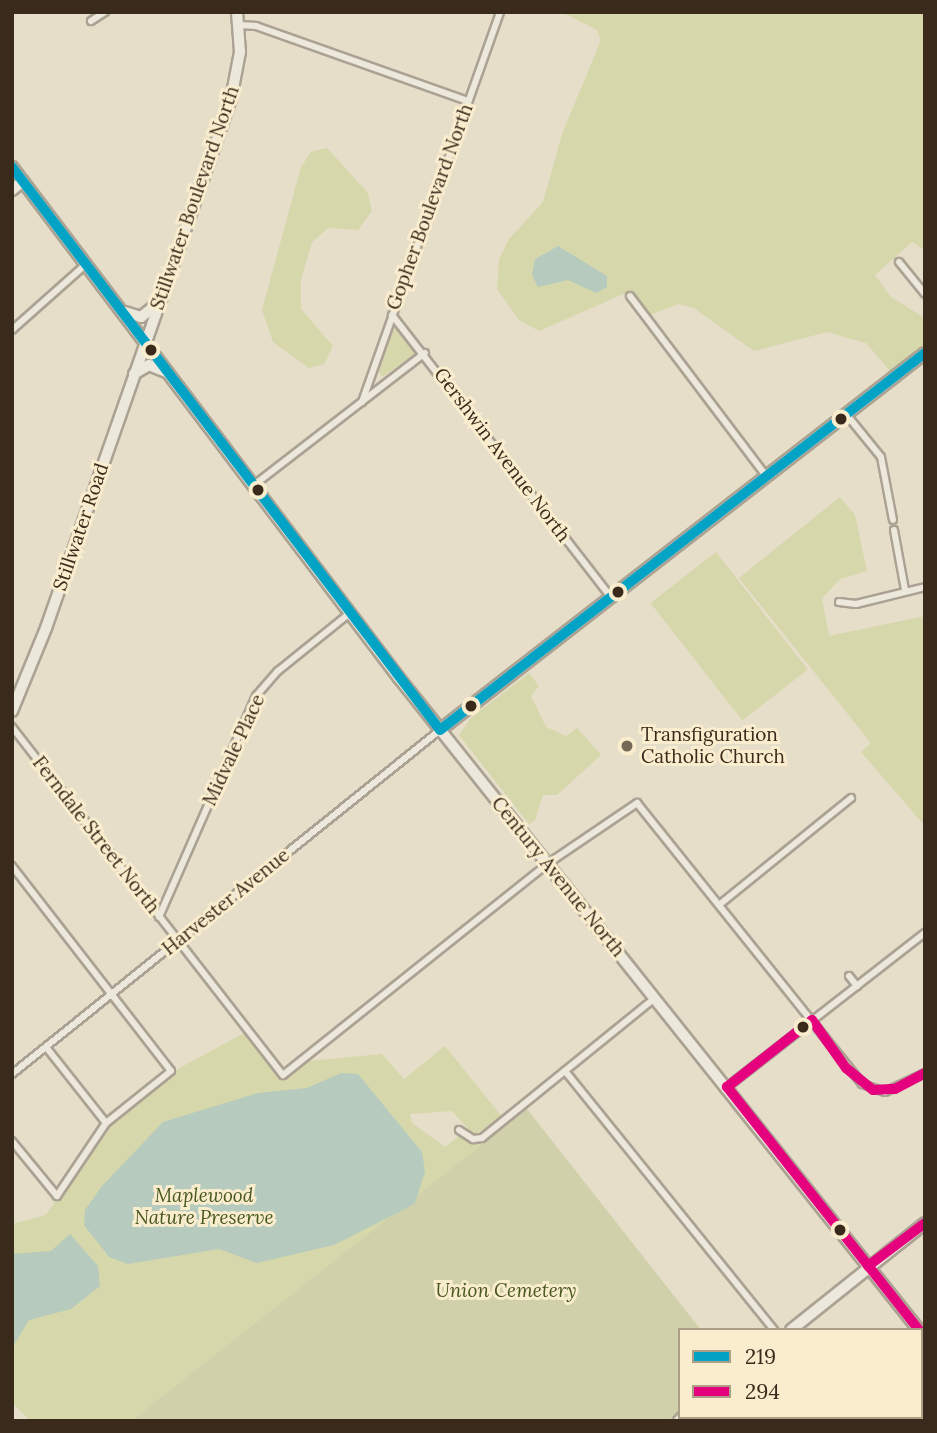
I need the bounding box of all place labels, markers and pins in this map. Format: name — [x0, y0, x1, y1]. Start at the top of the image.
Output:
unlabelled marker — [144, 343, 158, 357]
unlabelled marker — [834, 412, 848, 426]
unlabelled marker — [251, 483, 265, 497]
unlabelled marker — [611, 585, 625, 599]
unlabelled marker — [464, 699, 478, 713]
place label: Transfiguration Catholic Church — [641, 724, 785, 768]
marker: Transfiguration Catholic Church — [619, 738, 635, 754]
unlabelled marker — [796, 1020, 810, 1034]
unlabelled marker — [833, 1223, 847, 1237]

